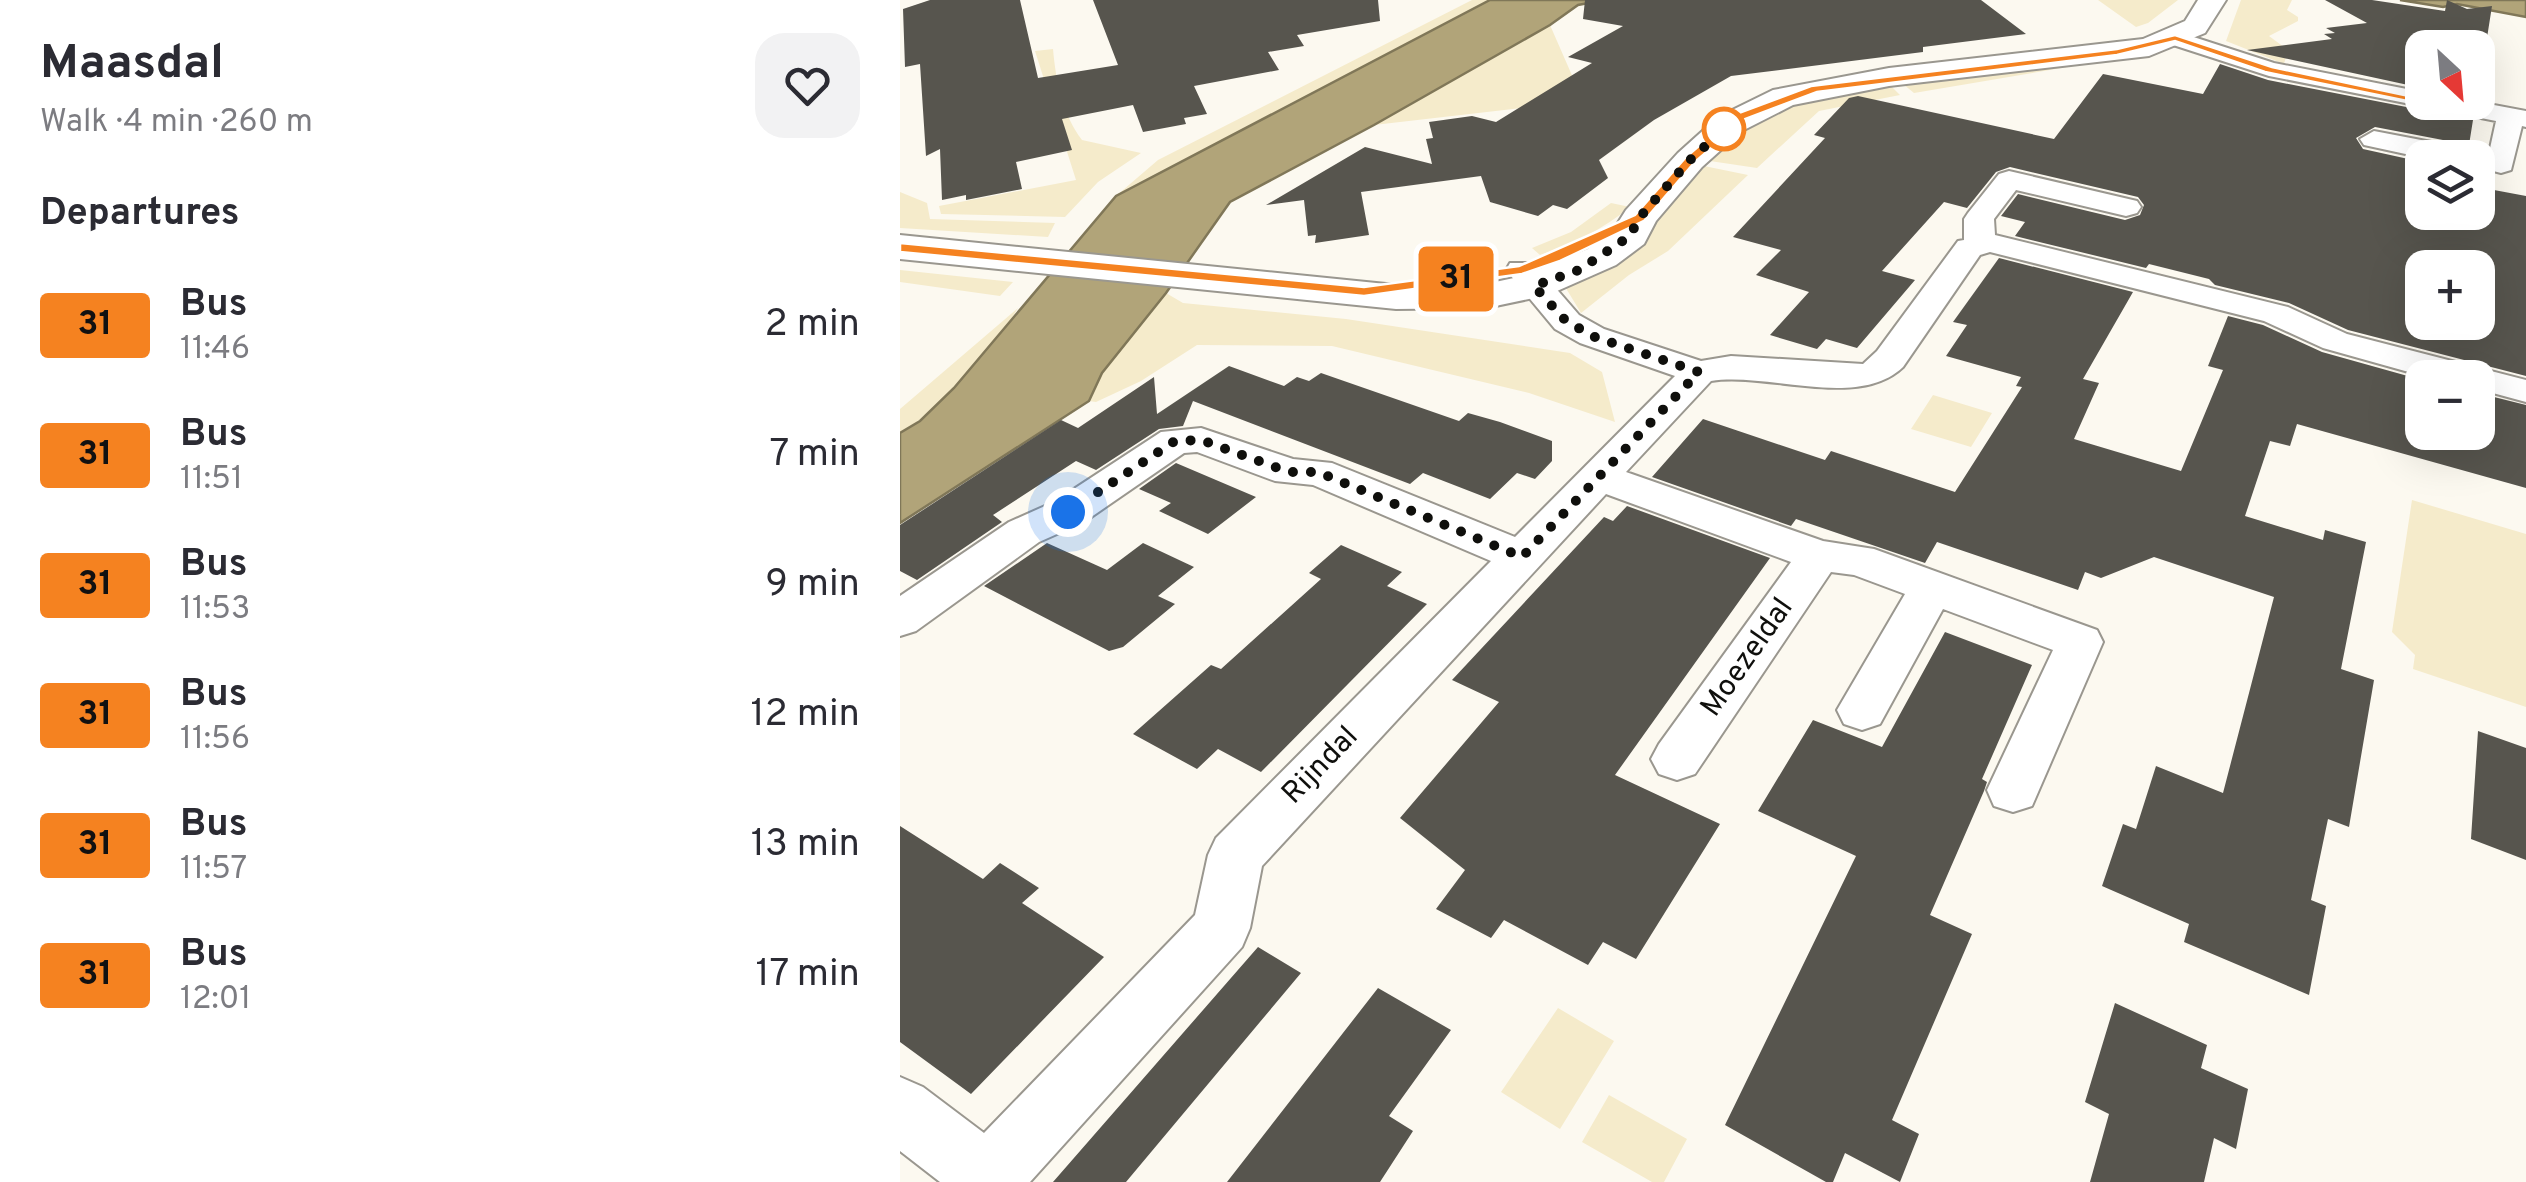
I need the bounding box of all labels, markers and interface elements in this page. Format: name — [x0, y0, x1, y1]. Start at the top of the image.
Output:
north arrow — [2405, 30, 2495, 120]
map controls — [2405, 30, 2495, 450]
button: heart — [755, 33, 860, 138]
text: Maasdal — [40, 35, 224, 95]
text: Walk · 4 min · 260 m — [40, 103, 313, 143]
unlabelled marker — [1703, 108, 1745, 150]
button: layers — [2405, 140, 2495, 230]
text: Departures — [40, 190, 240, 239]
line badge: 31 — [1411, 246, 1501, 312]
button: + — [2405, 250, 2495, 340]
text: 31 — [1439, 257, 1473, 301]
text: Bus — [180, 281, 247, 330]
text: 2 min — [765, 301, 860, 350]
text: 31 — [78, 303, 112, 347]
text: 11:46 — [180, 330, 250, 370]
button: − — [2405, 360, 2495, 450]
text: Bus — [180, 411, 247, 460]
text: 7 min — [770, 431, 860, 480]
text: 31 — [78, 433, 112, 477]
text: 11:51 — [180, 460, 243, 500]
your location — [1043, 487, 1093, 537]
text: Bus — [180, 541, 247, 590]
text: 9 min — [765, 561, 860, 610]
text: 31 — [78, 563, 112, 607]
text: 11:53 — [180, 590, 250, 630]
street label: Moezeldal — [1694, 591, 1802, 725]
text: Bus — [180, 671, 247, 720]
text: 12 min — [750, 691, 860, 740]
text: 31 — [78, 693, 112, 737]
street label: Rijndal — [1275, 719, 1367, 813]
text: 11:56 — [180, 720, 250, 760]
text: Bus — [180, 801, 247, 850]
text: 13 min — [751, 821, 860, 870]
text: 31 — [78, 823, 112, 867]
text: 11:57 — [180, 850, 247, 890]
text: Bus — [180, 931, 247, 980]
text: 17 min — [755, 951, 860, 1000]
text: 31 — [78, 953, 112, 997]
text: 12:01 — [180, 980, 251, 1020]

